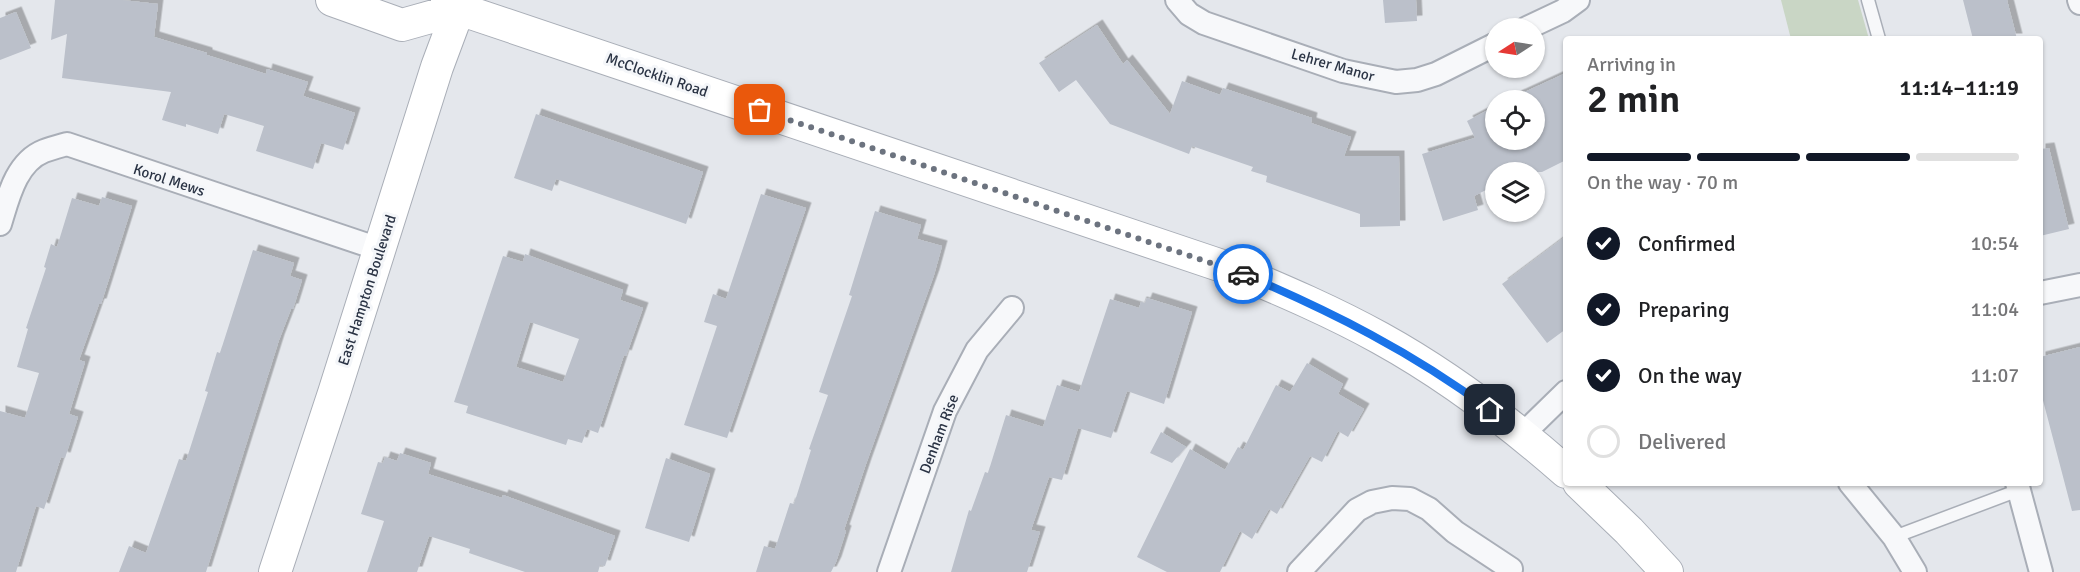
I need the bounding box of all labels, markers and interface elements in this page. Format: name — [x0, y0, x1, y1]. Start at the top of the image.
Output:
north arrow — [1485, 18, 1545, 78]
map controls — [1485, 18, 1545, 222]
street label: Lehrer Manor — [1289, 45, 1377, 86]
street label: McClocklin Road — [604, 49, 710, 101]
text: Arriving in — [1587, 52, 1676, 77]
text: 11:14–11:19 — [1900, 74, 2019, 101]
text: 2 min — [1587, 75, 1680, 123]
pin — [734, 84, 785, 135]
button: locate — [1485, 90, 1545, 150]
icon: bag — [743, 93, 776, 126]
street label: Korol Mews — [131, 160, 207, 200]
button: layers — [1485, 162, 1545, 222]
text: On the way · 70 m — [1587, 170, 1738, 195]
street label: East Hampton Boulevard — [334, 212, 400, 368]
icon: check — [1587, 227, 1620, 260]
text: Confirmed — [1638, 230, 1736, 257]
text: 10:54 — [1970, 231, 2019, 256]
courier — [1213, 244, 1273, 304]
icon: car — [1227, 258, 1260, 291]
icon: check — [1587, 293, 1620, 326]
text: Preparing — [1638, 296, 1730, 323]
text: 11:04 — [1970, 297, 2019, 322]
icon: check — [1587, 359, 1620, 392]
text: On the way — [1638, 362, 1742, 389]
text: 11:07 — [1970, 363, 2019, 388]
pin — [1464, 384, 1515, 435]
street label: Denham Rise — [916, 392, 962, 476]
icon: home — [1473, 393, 1506, 426]
text: Delivered — [1638, 428, 1726, 455]

